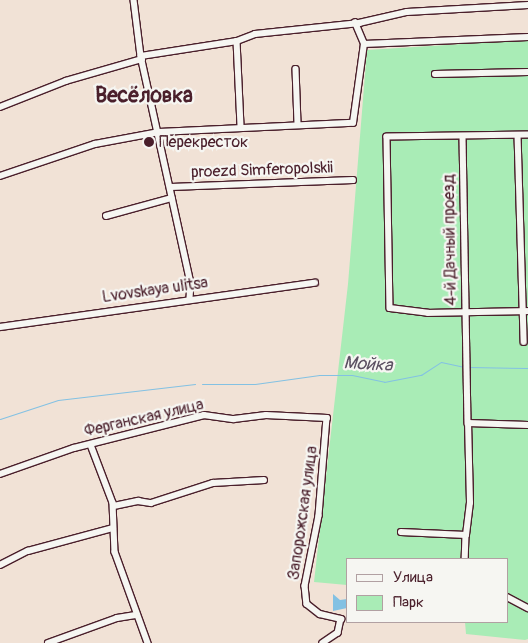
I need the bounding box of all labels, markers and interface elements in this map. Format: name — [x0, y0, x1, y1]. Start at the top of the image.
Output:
district label: Весёловка — [95, 83, 193, 109]
place label: Перекресток — [159, 132, 248, 152]
marker: Перекресток — [143, 136, 155, 148]
street label: proezd Simferopolskii — [191, 158, 333, 182]
street label: 4-й Дачный проезд — [439, 174, 461, 306]
street label: Lvovskaya ulitsa — [101, 273, 209, 307]
water label: Мойка — [343, 353, 393, 377]
street label: Ферганская улица — [83, 395, 205, 441]
street label: Запорожская улица — [284, 445, 322, 581]
legend — [346, 558, 508, 623]
text: Улица — [393, 568, 433, 587]
text: Парк — [393, 593, 424, 612]

